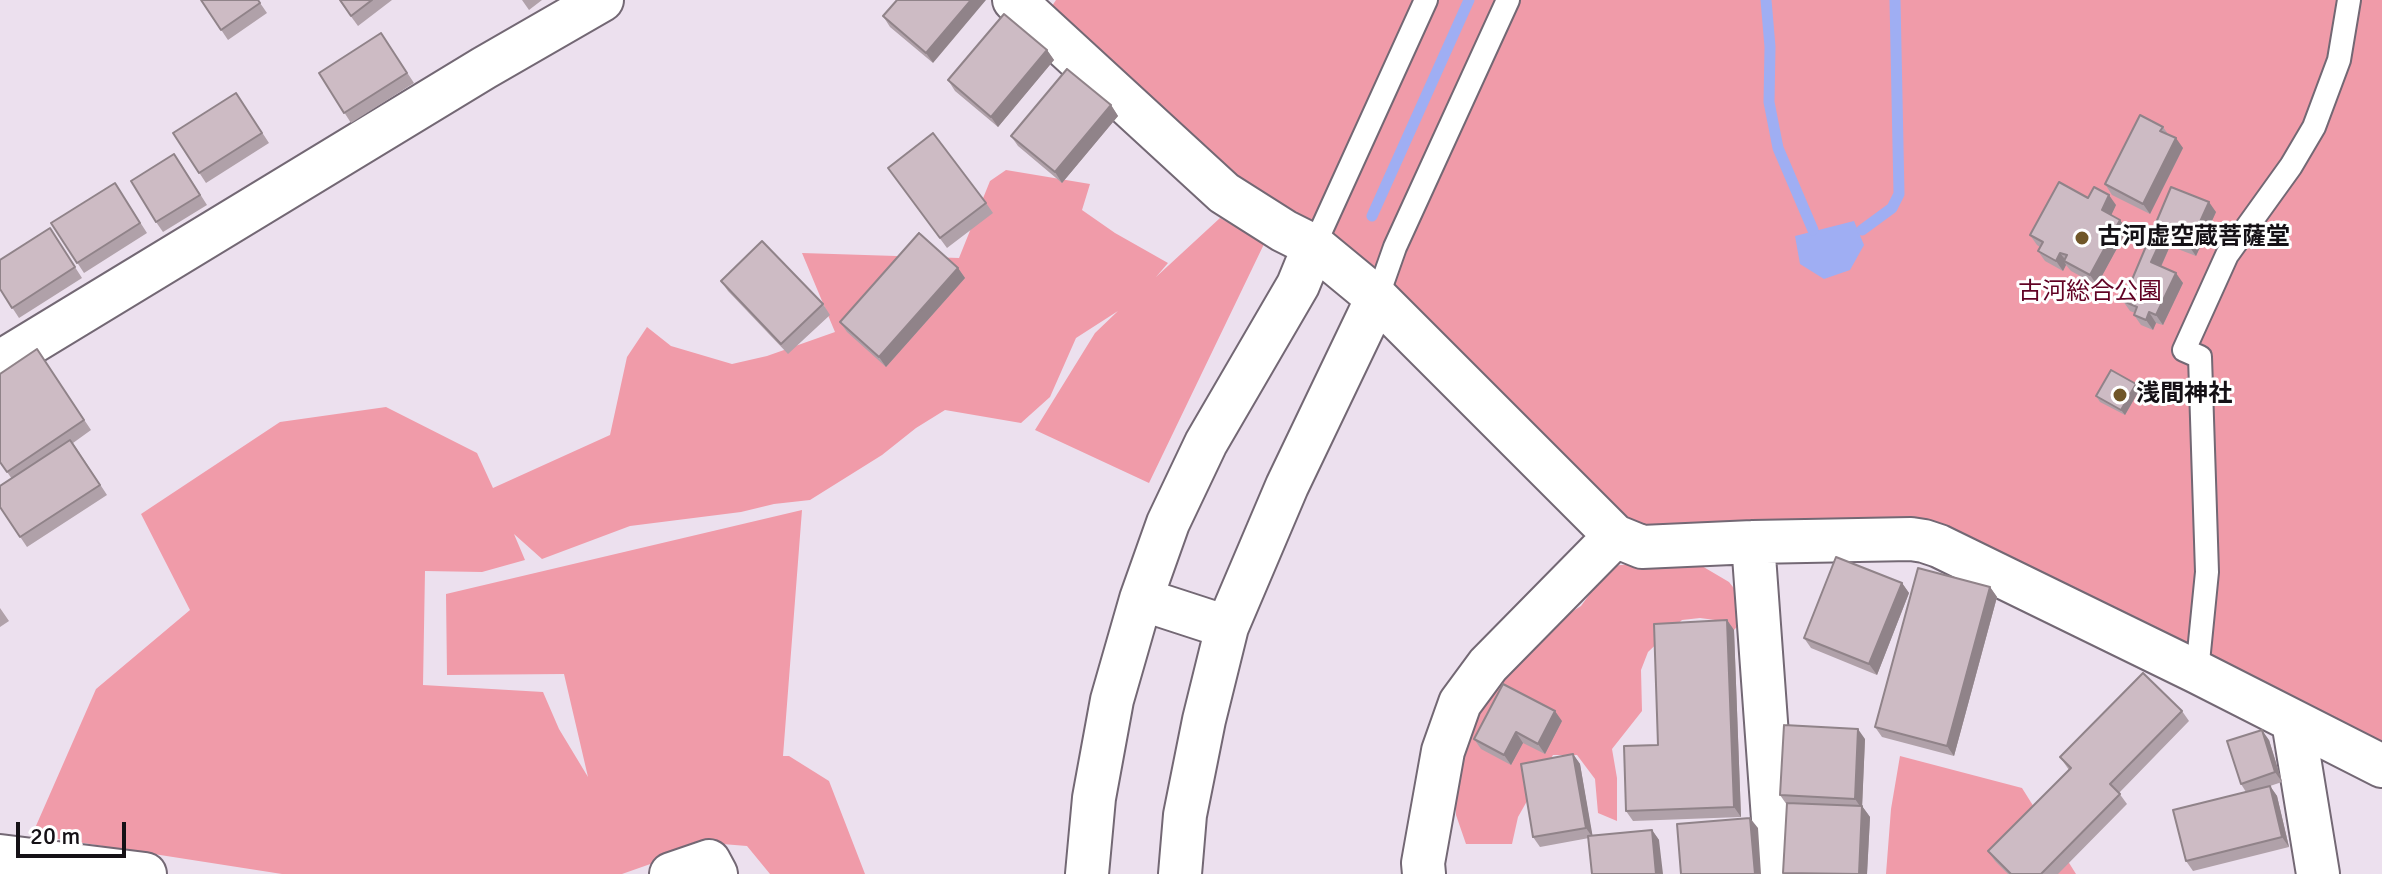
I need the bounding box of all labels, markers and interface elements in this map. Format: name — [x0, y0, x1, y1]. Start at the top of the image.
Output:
place label: 古河虚空蔵菩薩堂 — [2098, 224, 2290, 252]
marker: 古河虚空蔵菩薩堂 — [2073, 229, 2091, 247]
park label: 古河総合公園 — [2018, 279, 2162, 307]
place label: 浅間神社 — [2136, 381, 2232, 409]
marker: 浅間神社 — [2111, 386, 2129, 404]
scale bar — [20, 806, 130, 856]
text: 20 m — [30, 821, 80, 851]

